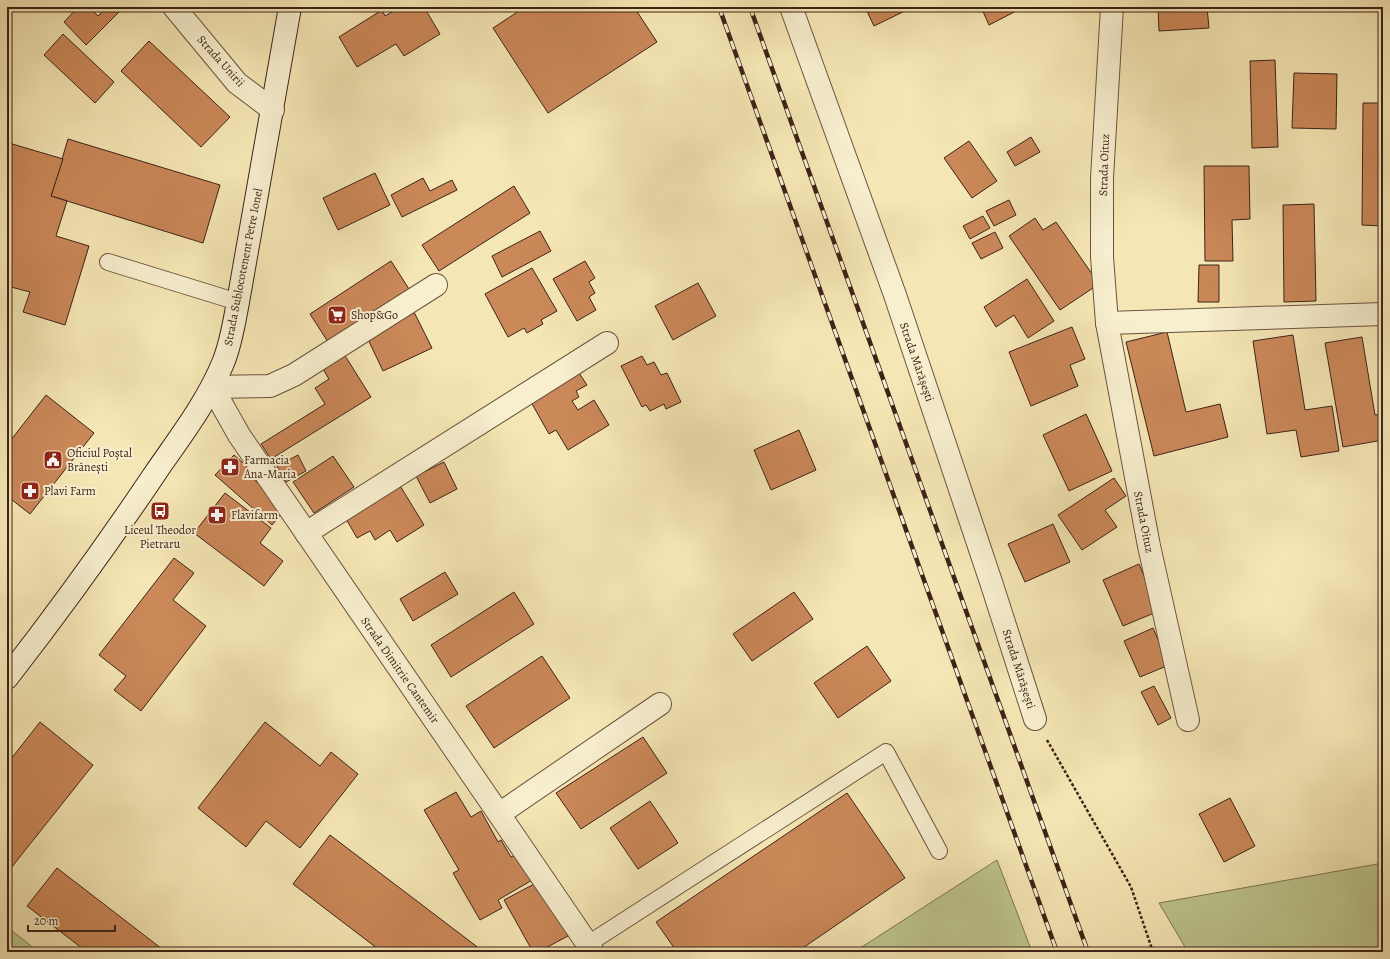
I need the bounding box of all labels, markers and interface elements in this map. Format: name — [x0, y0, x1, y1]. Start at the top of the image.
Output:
street label: Strada Unirii — [194, 32, 248, 90]
street label: Strada Oituz — [1095, 134, 1113, 196]
street label: Strada Sublocotenent Petre Ionel — [220, 187, 266, 347]
supermarket icon: Shop&Go — [326, 304, 348, 326]
place label: Shop&Go — [351, 307, 398, 323]
street label: Strada Mărășești — [896, 320, 938, 404]
place label: Oficiul Poștal Brănești — [67, 445, 132, 475]
public building icon: Oficiul Poștal Brănești — [42, 449, 64, 471]
place label: Farmacia Ana-Maria — [243, 452, 297, 482]
pharmacy icon: Farmacia Ana-Maria — [219, 456, 241, 478]
pharmacy icon: Plavi Farm — [19, 480, 41, 502]
place label: Plavi Farm — [44, 483, 96, 499]
street label: Strada Oituz — [1130, 490, 1158, 554]
bus stop icon: Liceul Theodor Pietraru — [149, 500, 171, 522]
pharmacy icon: Flavifarm — [206, 504, 228, 526]
place label: Flavifarm — [231, 507, 278, 523]
place label: Liceul Theodor Pietraru — [124, 522, 196, 552]
street label: Strada Dimitrie Cantemir — [357, 614, 443, 727]
street label: Strada Mărășești — [999, 627, 1039, 711]
scale bar — [28, 907, 115, 933]
text: 20 m — [34, 913, 58, 929]

